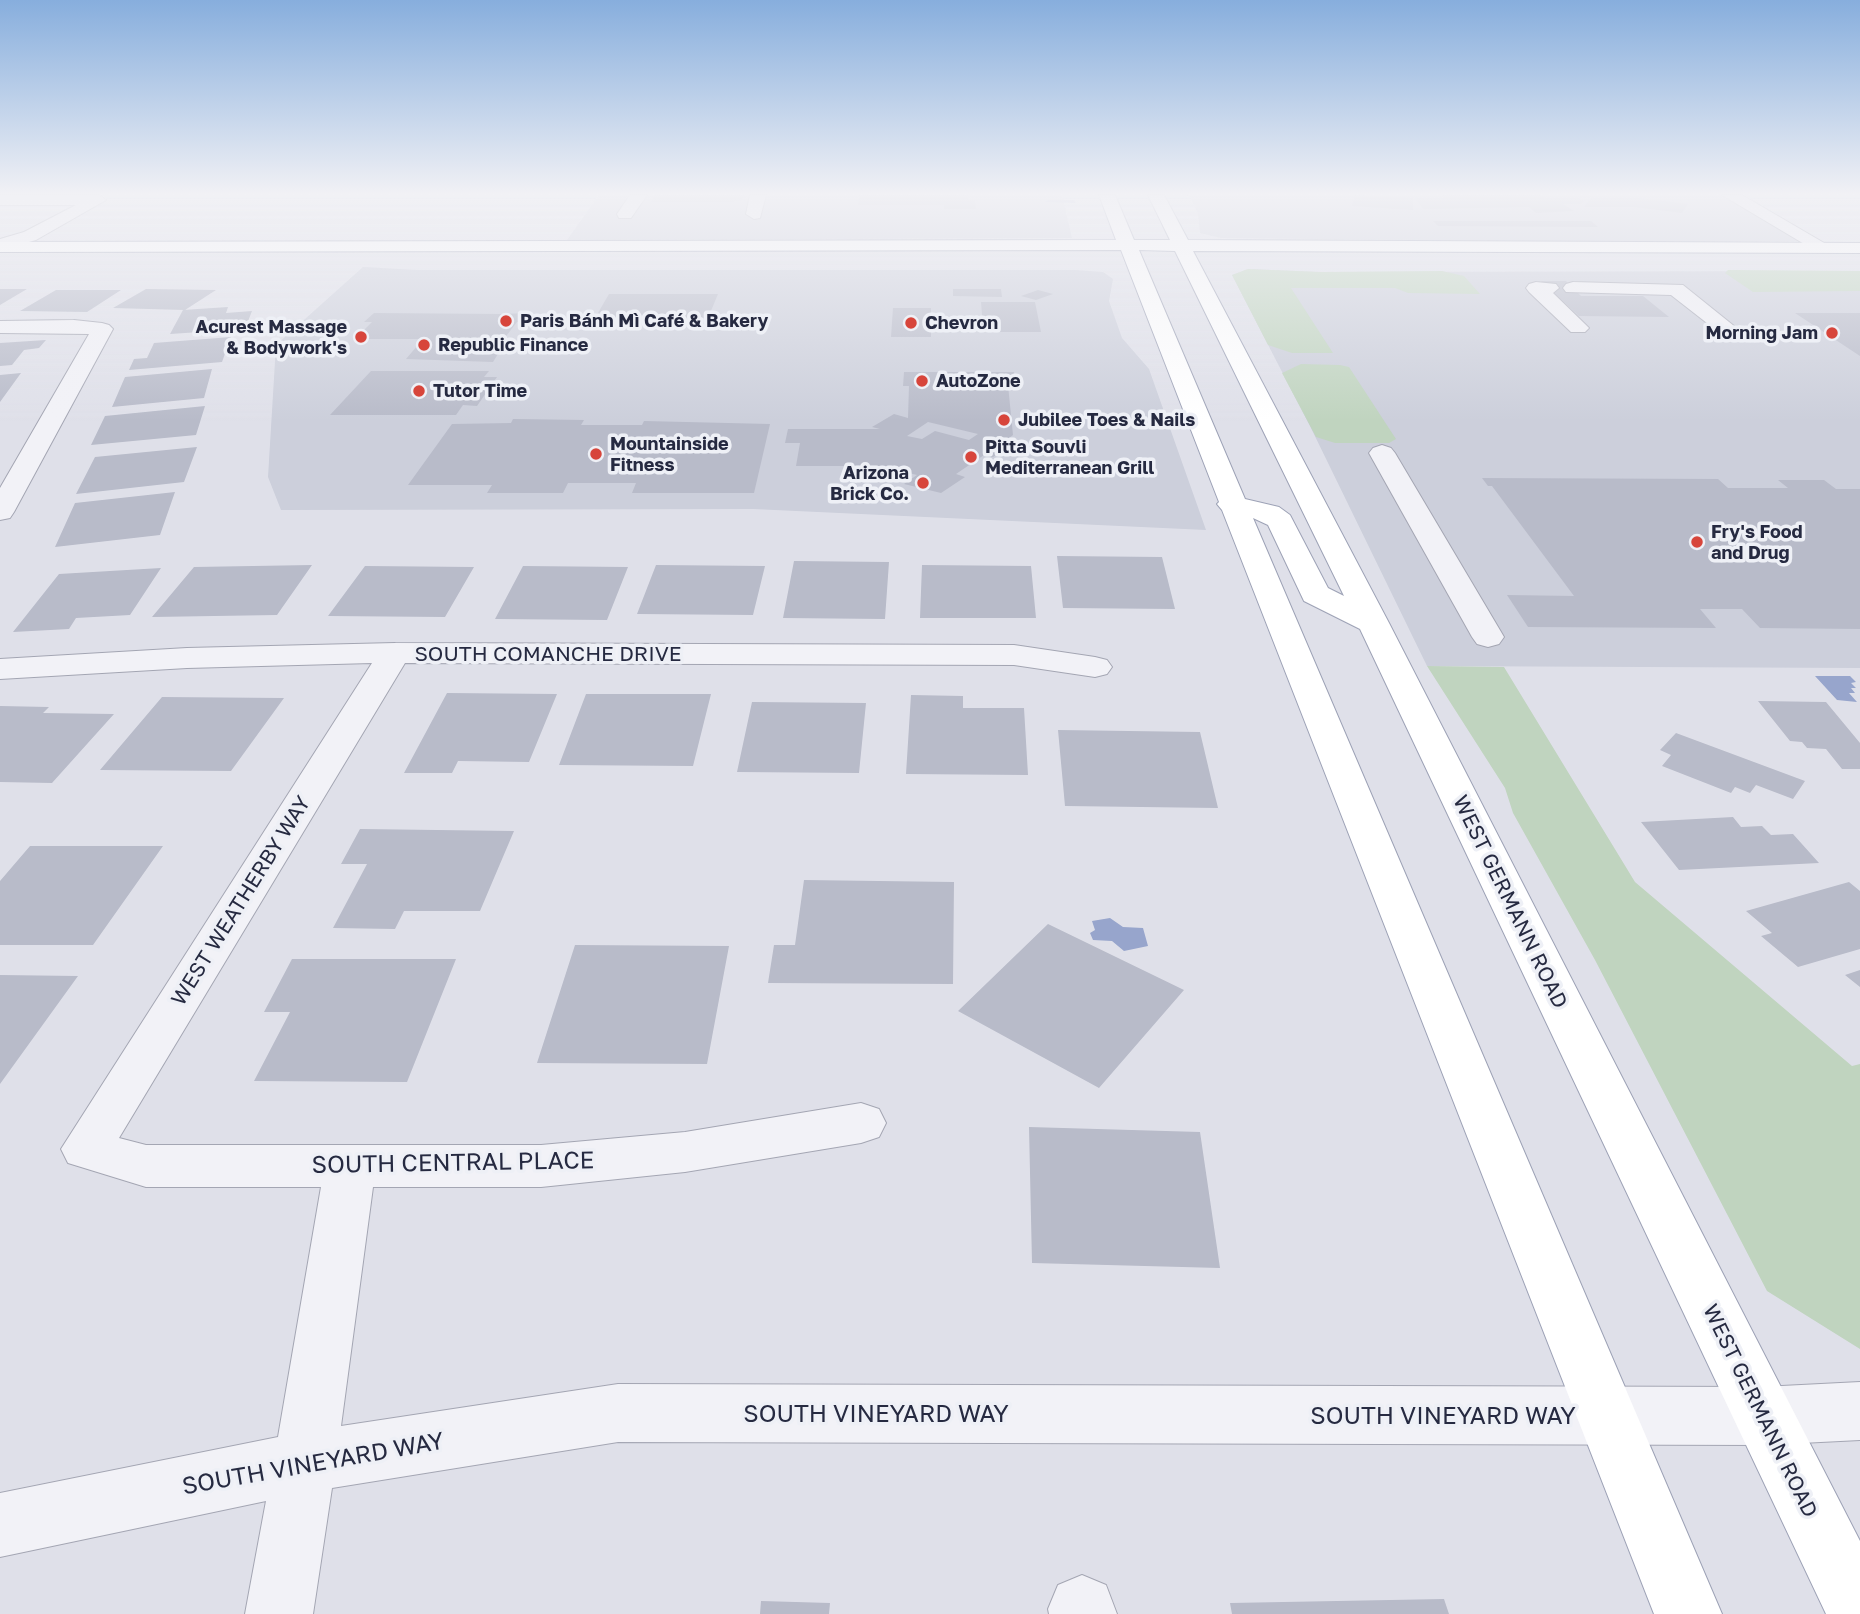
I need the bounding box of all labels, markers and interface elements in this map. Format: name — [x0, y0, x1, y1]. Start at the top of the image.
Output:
place label: Paris Bánh Mì Café & Bakery — [520, 310, 768, 332]
place label: Chevron — [925, 312, 998, 334]
marker: Paris Bánh Mì Café & Bakery — [498, 313, 514, 329]
marker: Chevron — [903, 315, 919, 331]
place label: Acurest Massage & Bodywork's — [196, 316, 347, 358]
place label: Morning Jam — [1705, 322, 1818, 344]
marker: Morning Jam — [1824, 325, 1840, 341]
marker: Acurest Massage & Bodywork's — [353, 329, 369, 345]
place label: Republic Finance — [438, 334, 588, 356]
marker: Republic Finance — [416, 337, 432, 353]
place label: AutoZone — [936, 370, 1021, 392]
marker: AutoZone — [914, 373, 930, 389]
place label: Tutor Time — [433, 380, 527, 402]
marker: Tutor Time — [411, 383, 427, 399]
place label: Jubilee Toes & Nails — [1018, 409, 1195, 431]
marker: Jubilee Toes & Nails — [996, 412, 1012, 428]
place label: Mountainside Fitness — [610, 433, 729, 476]
place label: Pitta Souvli Mediterranean Grill — [985, 436, 1154, 478]
marker: Mountainside Fitness — [588, 446, 604, 462]
marker: Pitta Souvli Mediterranean Grill — [963, 449, 979, 465]
place label: Arizona Brick Co. — [830, 462, 909, 504]
marker: Arizona Brick Co. — [915, 475, 931, 491]
place label: Fry's Food and Drug — [1711, 521, 1803, 564]
marker: Fry's Food and Drug — [1689, 534, 1705, 550]
street label: SOUTH COMANCHE DRIVE — [414, 641, 682, 667]
street label: WEST GERMANN ROAD — [1447, 791, 1573, 1013]
street label: WEST WEATHERBY WAY — [166, 792, 316, 1010]
street label: SOUTH CENTRAL PLACE — [311, 1146, 595, 1180]
street label: WEST GERMANN ROAD — [1697, 1300, 1823, 1522]
street label: SOUTH VINEYARD WAY — [743, 1400, 1009, 1428]
street label: SOUTH VINEYARD WAY — [1310, 1402, 1576, 1430]
street label: SOUTH VINEYARD WAY — [180, 1427, 446, 1501]

